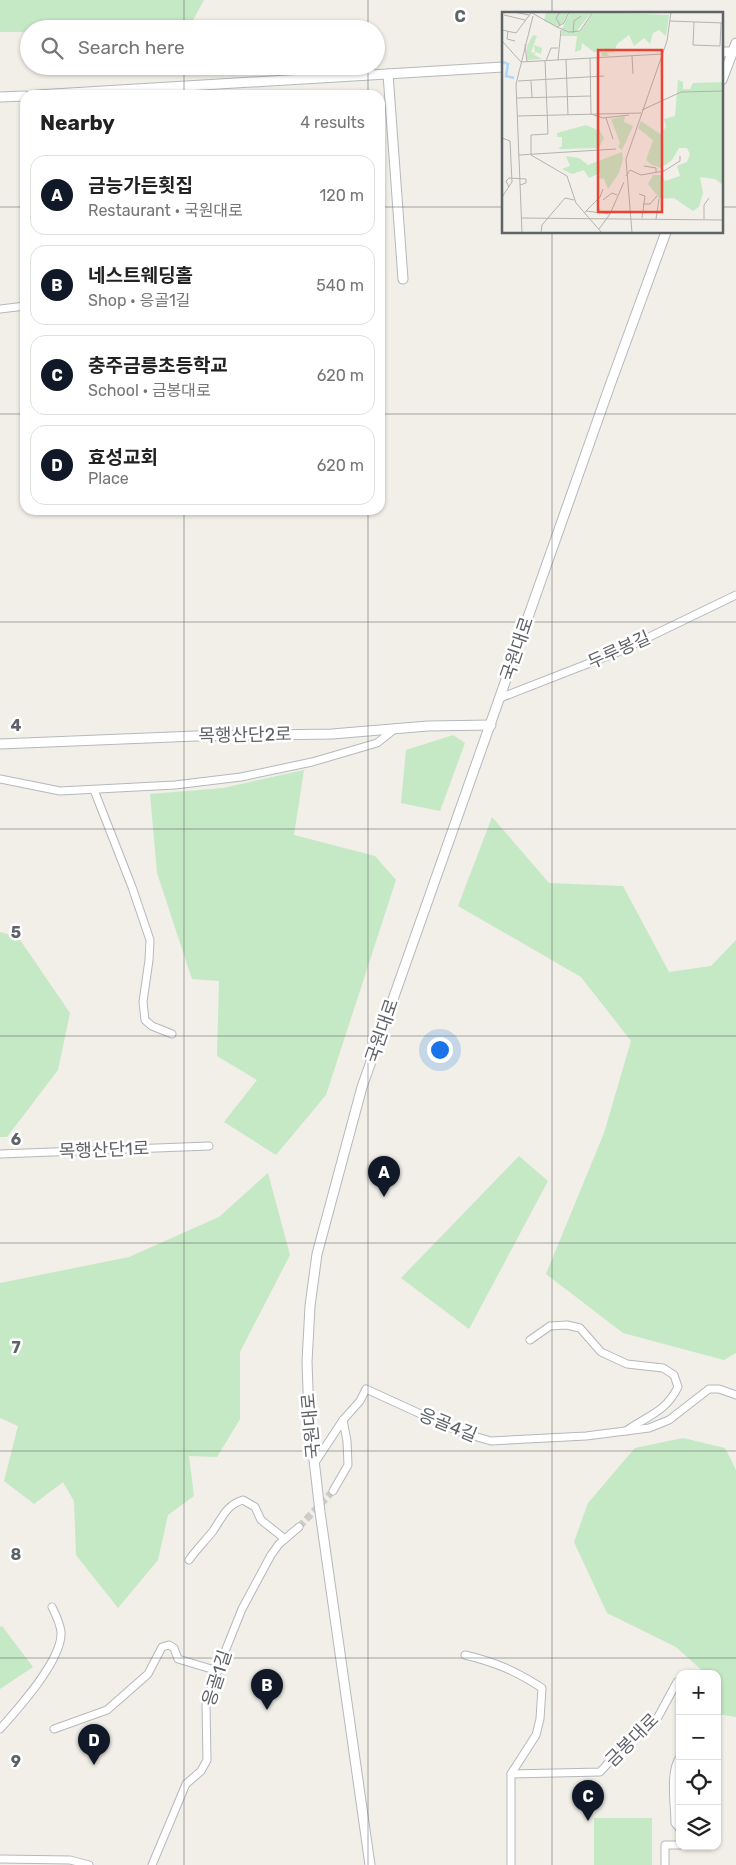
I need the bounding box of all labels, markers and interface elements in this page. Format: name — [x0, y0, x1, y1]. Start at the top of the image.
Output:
text: C — [454, 7, 466, 26]
inset map — [502, 12, 724, 234]
search box — [20, 20, 385, 75]
icon: search — [38, 34, 66, 62]
text: Search here — [78, 36, 185, 59]
text: Nearby — [40, 110, 115, 135]
text: 4 results — [300, 113, 365, 132]
text: 금능가든횟집 — [88, 174, 193, 197]
text: A — [51, 186, 63, 205]
text: 120 m — [319, 186, 364, 205]
text: Restaurant · 국원대로 — [88, 201, 243, 220]
text: 네스트웨딩홀 — [88, 264, 193, 287]
text: B — [51, 276, 63, 295]
text: 540 m — [316, 276, 364, 295]
text: Shop · 응골1길 — [88, 291, 191, 310]
text: 충주금릉초등학교 — [88, 354, 228, 377]
text: C — [51, 366, 63, 385]
text: 620 m — [317, 366, 364, 385]
text: School · 금봉대로 — [88, 381, 211, 400]
text: 효성교회 — [88, 446, 158, 469]
text: D — [51, 456, 63, 475]
text: 620 m — [317, 456, 364, 475]
text: Place — [88, 469, 129, 488]
street label: 국원대로 — [496, 614, 538, 684]
street label: 두루봉길 — [584, 626, 654, 674]
text: 4 — [11, 716, 22, 735]
street label: 목행산단2로 — [198, 723, 292, 747]
text: 5 — [11, 923, 21, 942]
street label: 국원대로 — [361, 996, 403, 1066]
your location — [427, 1037, 453, 1063]
text: 6 — [11, 1130, 21, 1149]
street label: 목행산단1로 — [58, 1137, 150, 1163]
pin: A — [368, 1156, 400, 1197]
text: 7 — [11, 1338, 21, 1357]
street label: 국원대로 — [297, 1392, 325, 1460]
street label: 응골4길 — [416, 1403, 480, 1447]
text: 8 — [11, 1545, 22, 1564]
street label: 응골1길 — [198, 1647, 236, 1709]
pin: B — [251, 1669, 283, 1710]
map controls — [676, 1670, 721, 1850]
button: + — [676, 1670, 721, 1715]
street label: 금봉대로 — [601, 1709, 663, 1771]
button: − — [676, 1715, 721, 1760]
pin: D — [78, 1724, 110, 1765]
text: 9 — [11, 1752, 21, 1771]
button: locate — [676, 1760, 721, 1805]
pin: C — [572, 1780, 604, 1821]
button: layers — [676, 1805, 721, 1850]

